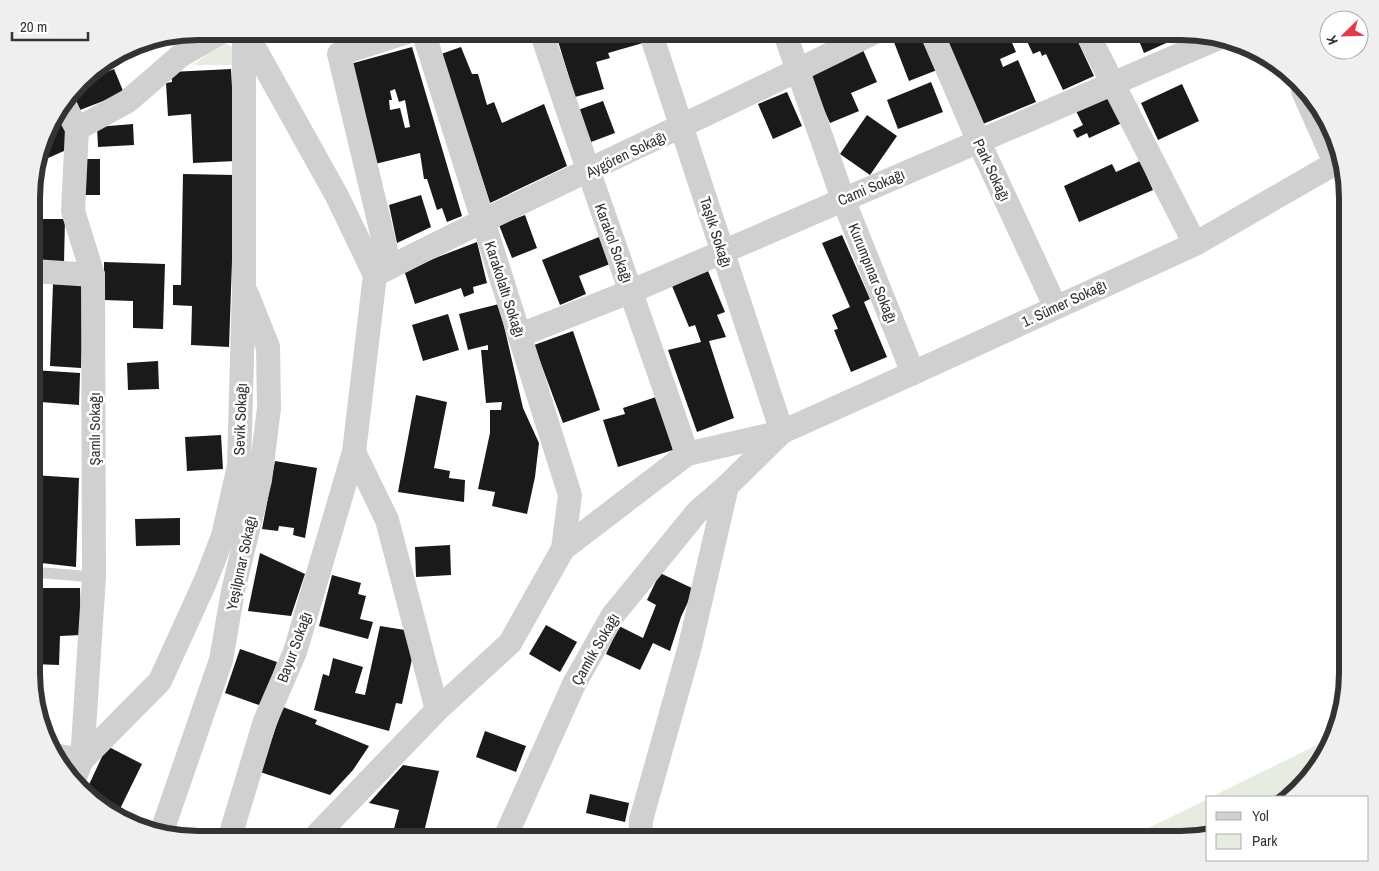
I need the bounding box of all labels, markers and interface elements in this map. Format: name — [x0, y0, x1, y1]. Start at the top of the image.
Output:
scale bar — [12, 10, 89, 42]
north arrow — [1319, 10, 1369, 60]
text: 20 m — [20, 16, 47, 37]
text: K — [1322, 32, 1342, 47]
street label: Aygören Sokağı — [581, 125, 670, 183]
street label: Park Sokağı — [968, 135, 1016, 205]
street label: Cami Sokağı — [834, 163, 908, 211]
street label: Taşlık Sokağı — [695, 194, 737, 270]
street label: Karakol Sokağı — [590, 200, 638, 286]
street label: Kurumpınar Sokağı — [843, 220, 903, 326]
street label: Karakolaltı Sokağı — [480, 238, 530, 340]
street label: 1. Sümer Sokağı — [1018, 274, 1110, 332]
street label: Sevik Sokağı — [228, 382, 252, 456]
street label: Şamlı Sokağı — [84, 392, 105, 466]
street label: Yeşilpınar Sokağı — [221, 514, 261, 612]
street label: Bayur Sokağı — [272, 609, 316, 685]
street label: Çamlık Sokağı — [566, 609, 624, 689]
legend — [1206, 796, 1369, 861]
text: Yol — [1252, 805, 1269, 826]
text: Park — [1252, 830, 1278, 851]

